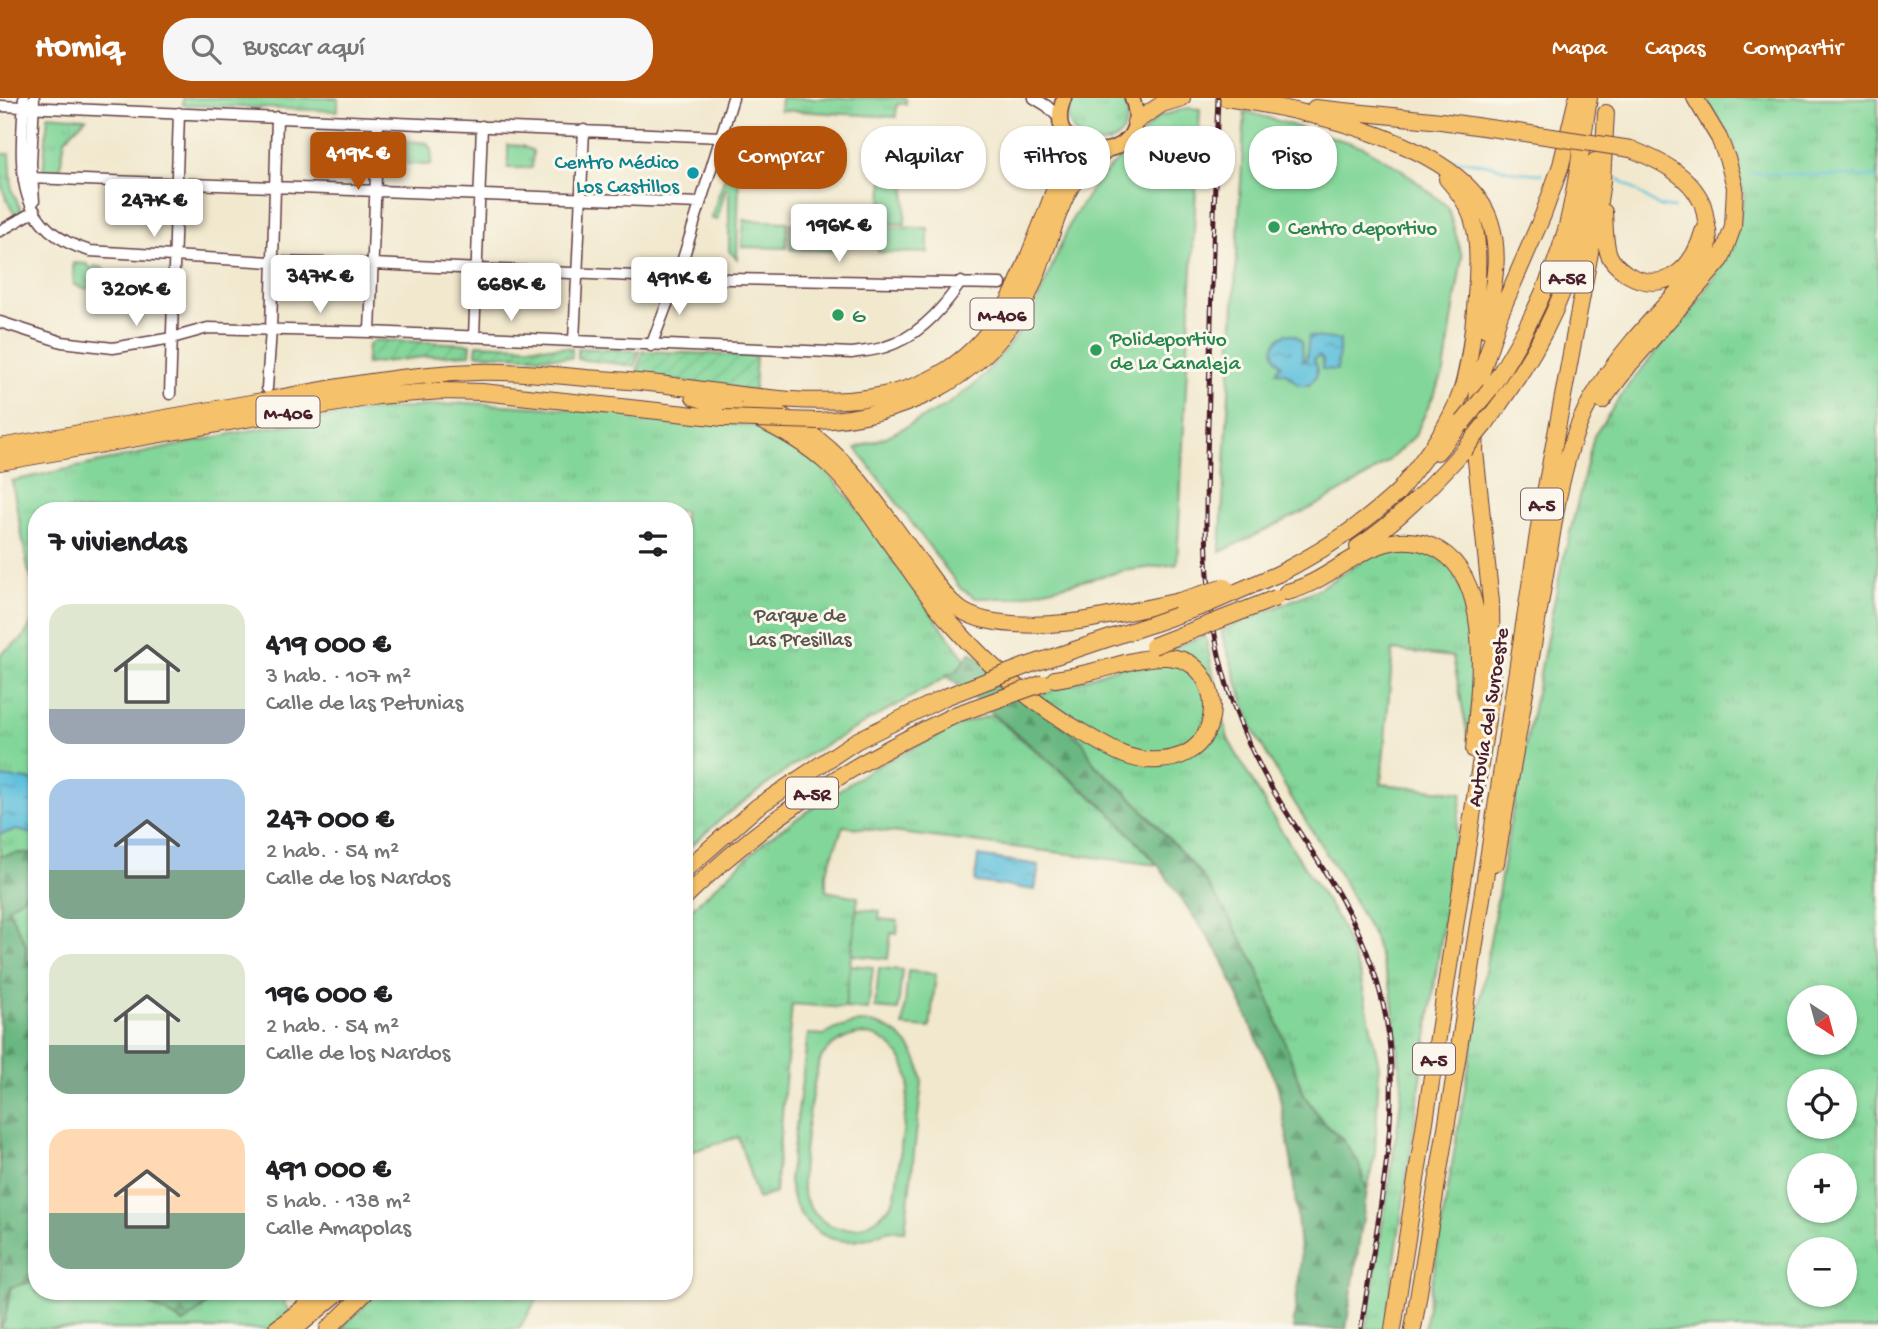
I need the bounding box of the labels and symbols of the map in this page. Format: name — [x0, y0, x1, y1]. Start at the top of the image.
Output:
pin: 419K € — [301, 132, 415, 192]
place label: Centro Médico Los Castillos — [555, 152, 680, 201]
marker: Centro Médico Los Castillos — [685, 165, 701, 181]
pin: 247K € — [97, 180, 211, 239]
pin: 196K € — [782, 204, 896, 264]
place label: Centro deportivo — [1288, 218, 1437, 243]
marker: Centro deportivo — [1266, 219, 1282, 235]
pin: 347K € — [263, 256, 377, 315]
pin: 491K € — [622, 258, 736, 317]
road number: A-5R — [1541, 262, 1593, 293]
pin: 668K € — [454, 264, 568, 323]
pin: 320K € — [79, 268, 193, 328]
road number: M-406 — [970, 298, 1034, 330]
place label: G — [852, 306, 866, 331]
marker: G — [830, 307, 846, 323]
place label: Polideportivo de La Canaleja — [1109, 329, 1242, 378]
marker: Polideportivo de La Canaleja — [1088, 342, 1104, 358]
road number: M-406 — [256, 396, 320, 428]
road number: A-5 — [1521, 488, 1563, 520]
park label: Parque de Las Presillas — [749, 605, 853, 654]
street label: Autovía del Suroeste — [1464, 625, 1517, 809]
road number: A-5R — [786, 778, 838, 808]
north arrow — [1787, 985, 1857, 1055]
road number: A-5 — [1413, 1043, 1455, 1074]

